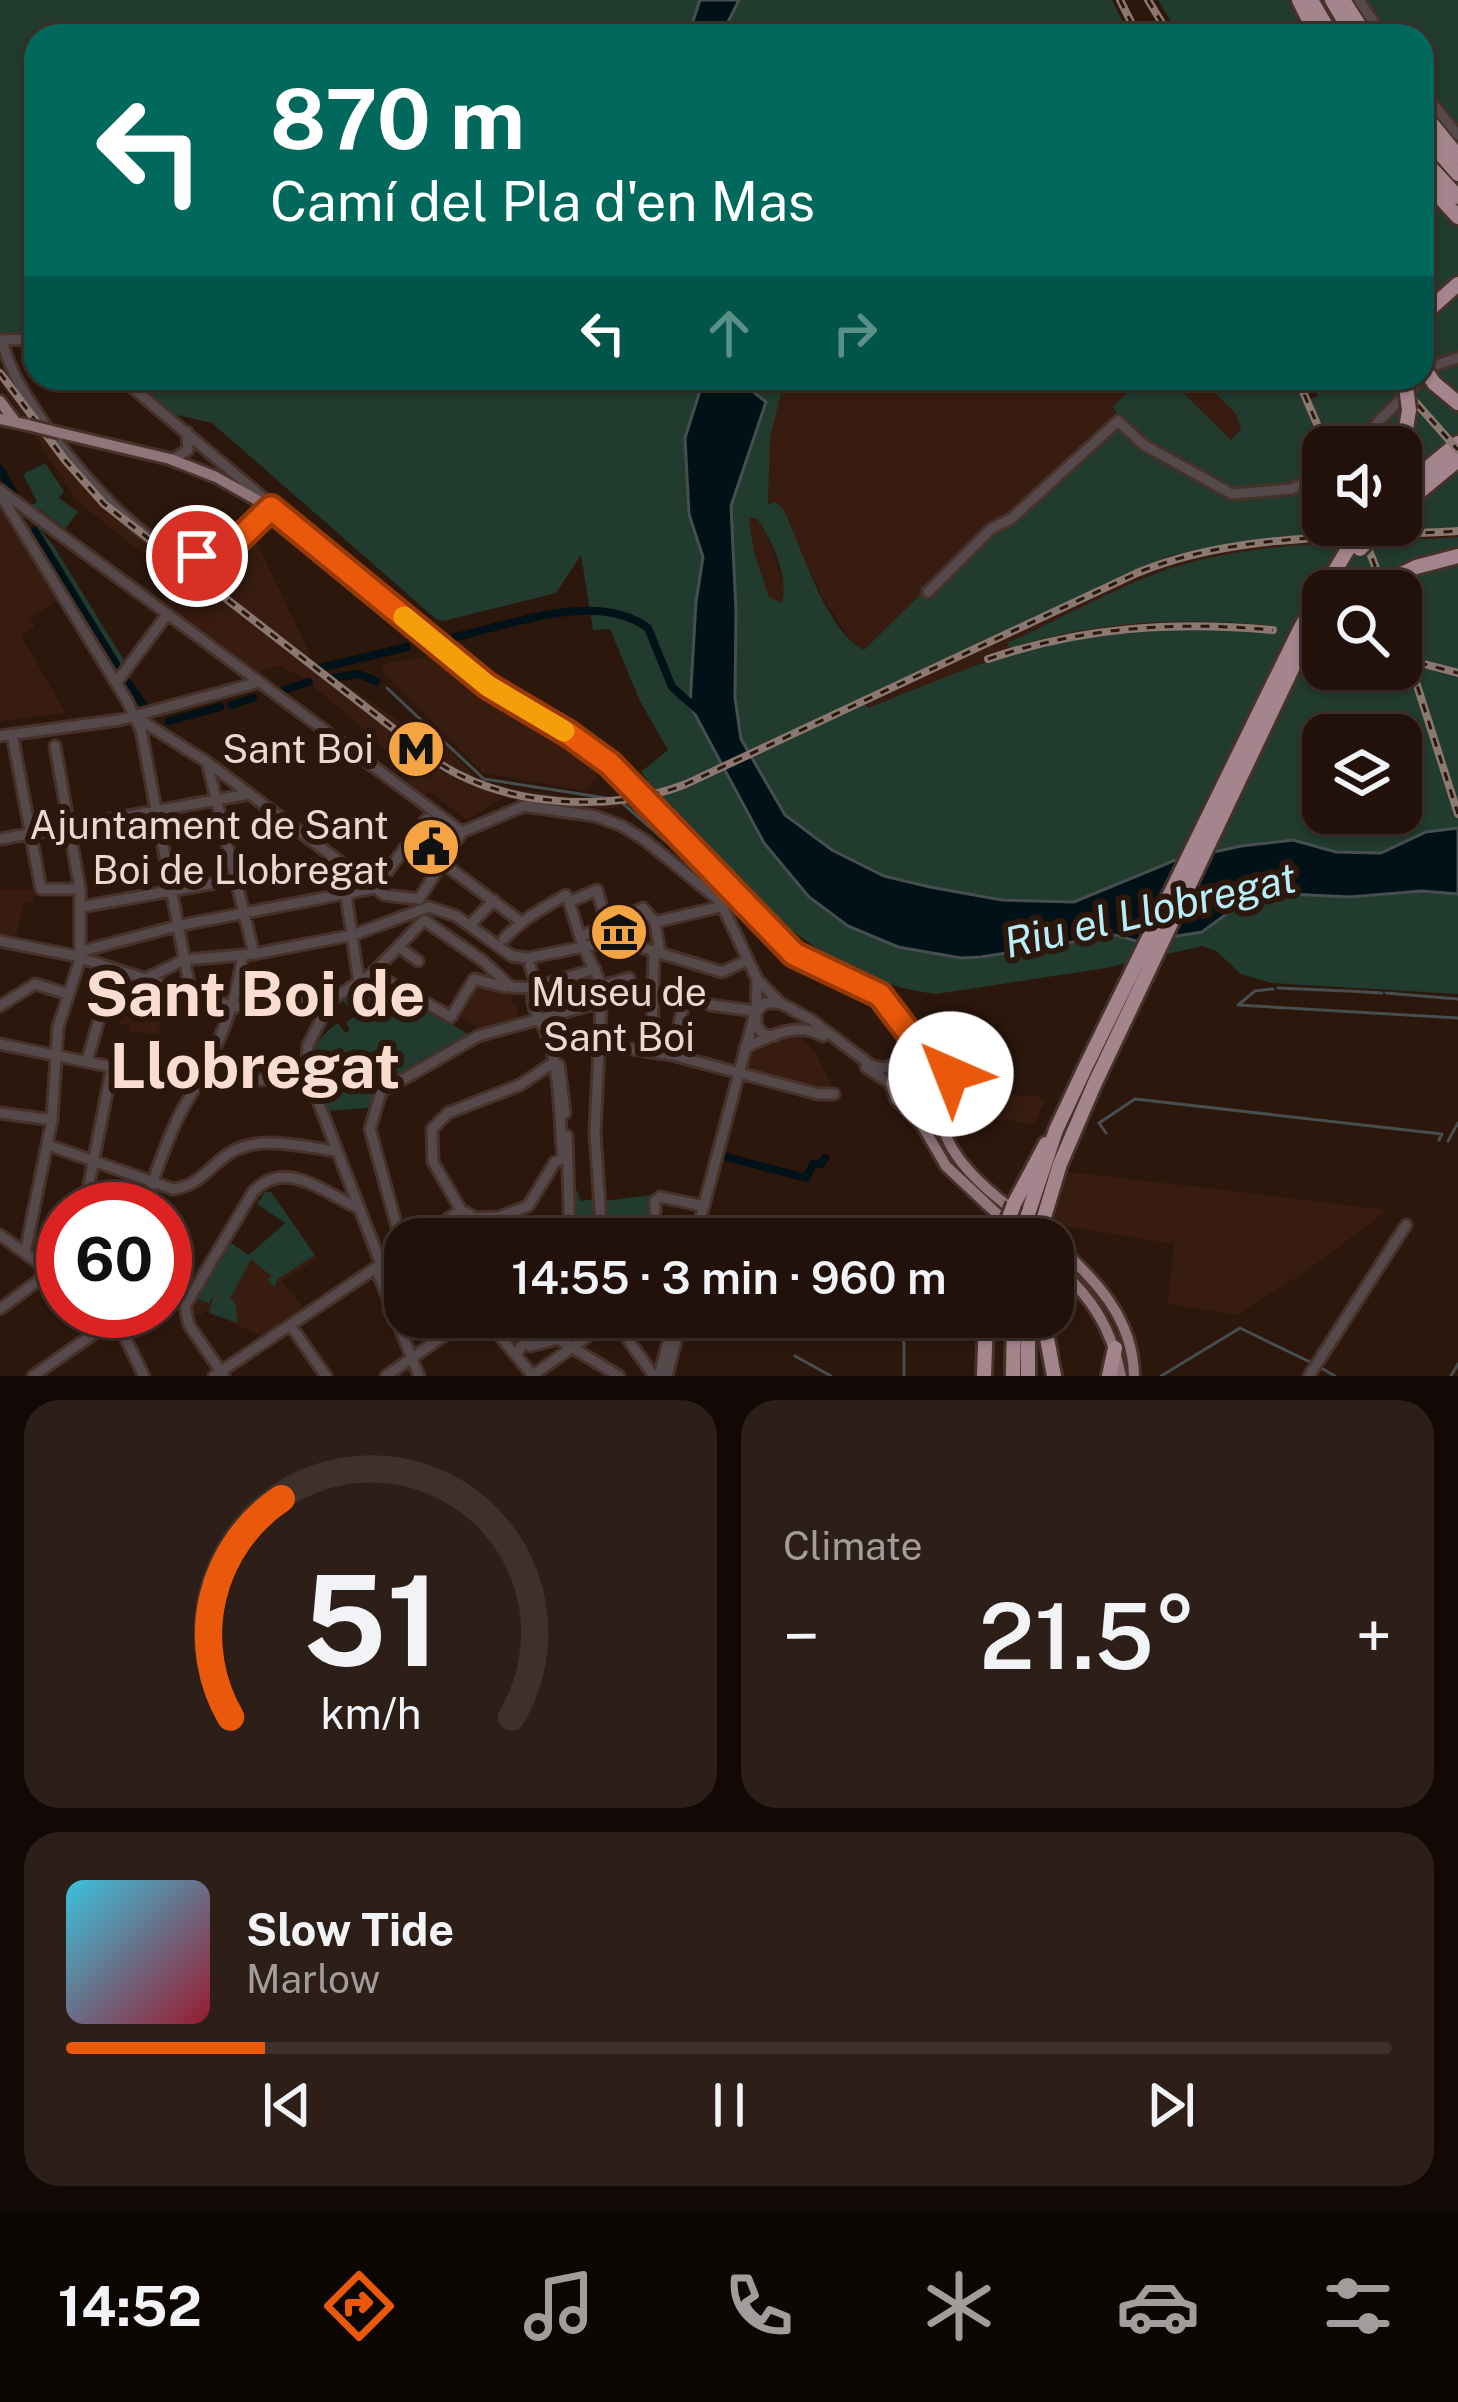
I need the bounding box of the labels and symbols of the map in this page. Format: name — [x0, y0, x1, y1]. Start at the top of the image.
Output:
pin — [146, 505, 248, 607]
metro station icon: Sant Boi — [385, 718, 447, 780]
place label: Sant Boi — [222, 726, 374, 772]
place label: Ajuntament de Sant Boi de Llobregat — [29, 802, 389, 893]
public building icon: Ajuntament de Sant Boi de Llobregat — [400, 816, 462, 878]
water label: Riu el Llobregat — [999, 852, 1301, 967]
museum icon: Museu de Sant Boi — [588, 901, 650, 963]
district label: Sant Boi de Llobregat — [85, 956, 425, 1102]
place label: Museu de Sant Boi — [531, 969, 707, 1060]
position arrow — [888, 1011, 1014, 1137]
speed limit sign: 60 — [36, 1182, 192, 1338]

